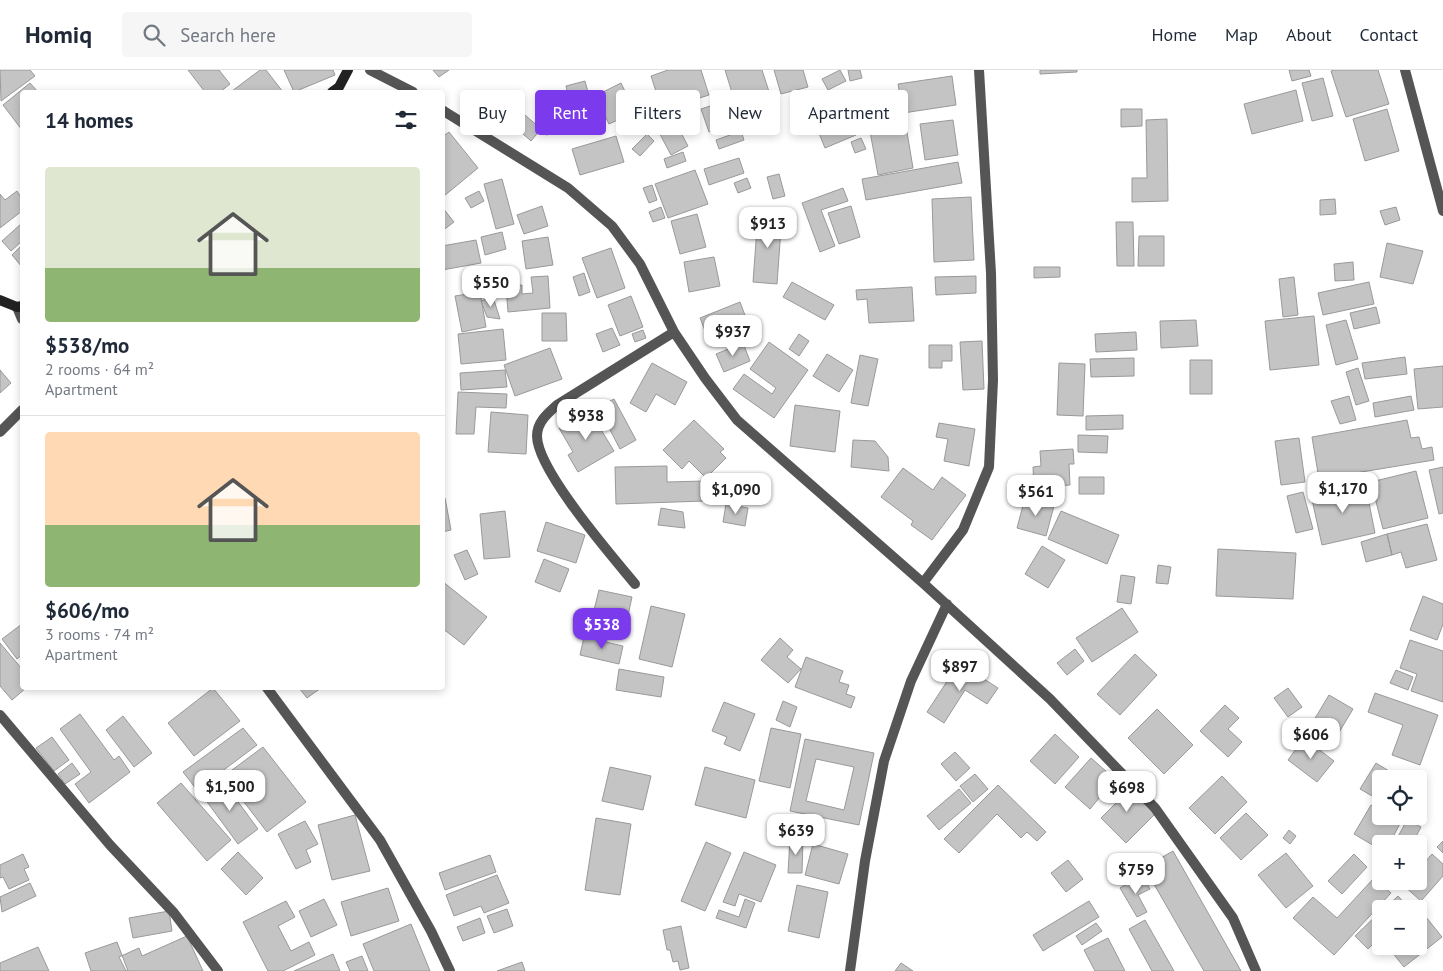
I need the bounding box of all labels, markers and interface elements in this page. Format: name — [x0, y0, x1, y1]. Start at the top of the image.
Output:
search box — [122, 12, 472, 57]
text: Homiq — [25, 19, 92, 50]
icon: search — [140, 21, 168, 49]
text: Search here — [180, 23, 276, 47]
text: Home — [1151, 23, 1197, 46]
text: Map — [1225, 23, 1258, 46]
text: About — [1286, 23, 1332, 46]
text: Contact — [1360, 23, 1418, 46]
chip: Buy — [460, 90, 525, 135]
chip: Rent — [535, 90, 606, 135]
chip: Filters — [616, 90, 700, 135]
chip: New — [710, 90, 780, 135]
chip: Apartment — [790, 90, 908, 135]
icon: filters — [392, 106, 420, 134]
text: 14 homes — [45, 107, 133, 134]
icon: home — [188, 199, 278, 289]
pin: $913 — [738, 206, 798, 249]
text: $913 — [750, 213, 786, 233]
pin: $550 — [461, 266, 521, 308]
text: $550 — [473, 272, 509, 292]
pin: $937 — [703, 314, 763, 357]
text: $937 — [715, 321, 751, 341]
text: $538/mo — [45, 332, 129, 359]
text: 2 rooms · 64 m² — [45, 359, 154, 379]
text: Apartment — [45, 379, 118, 399]
pin: $938 — [556, 398, 616, 441]
text: $938 — [568, 405, 604, 425]
icon: home — [188, 465, 278, 555]
pin: $1,090 — [695, 472, 777, 515]
pin: $1,170 — [1302, 472, 1384, 514]
pin: $561 — [1006, 474, 1066, 517]
text: $1,170 — [1318, 478, 1368, 498]
text: $1,090 — [711, 479, 761, 499]
text: $561 — [1018, 481, 1054, 501]
text: $606/mo — [45, 597, 129, 624]
pin: $538 — [572, 608, 632, 650]
text: $538 — [584, 614, 620, 634]
text: 3 rooms · 74 m² — [45, 624, 154, 644]
text: Apartment — [45, 644, 118, 664]
pin: $897 — [930, 650, 990, 692]
text: $897 — [942, 656, 978, 676]
pin: $606 — [1281, 718, 1341, 760]
text: $606 — [1293, 724, 1329, 744]
pin: $1,500 — [189, 770, 271, 812]
pin: $698 — [1097, 770, 1157, 813]
map controls — [1372, 770, 1427, 955]
button: locate — [1372, 770, 1427, 825]
text: $1,500 — [205, 776, 255, 796]
text: $698 — [1109, 777, 1145, 797]
pin: $639 — [766, 814, 826, 856]
text: $639 — [778, 820, 814, 840]
button: + — [1372, 835, 1427, 890]
pin: $759 — [1106, 852, 1166, 895]
text: $759 — [1118, 859, 1154, 879]
button: − — [1372, 900, 1427, 955]

